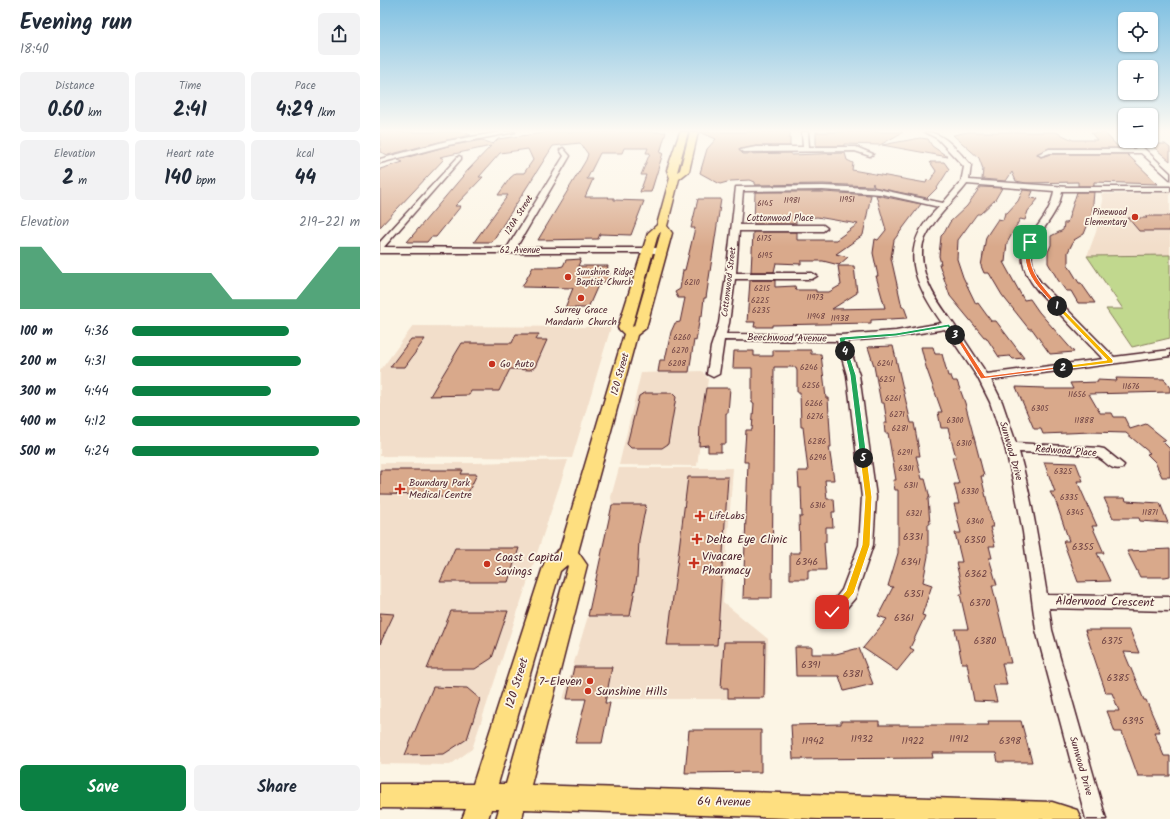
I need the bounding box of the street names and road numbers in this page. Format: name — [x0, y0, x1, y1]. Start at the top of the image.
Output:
street label: 120A Street — [501, 192, 537, 238]
street label: Cottonwood Place — [747, 211, 814, 226]
street label: 62 Avenue — [500, 243, 540, 258]
street label: Cottonwood Street — [717, 246, 741, 318]
street label: Beechwood Avenue — [747, 329, 827, 347]
street label: 120 Street — [606, 351, 634, 397]
street label: Sunwood Drive — [995, 419, 1027, 483]
street label: Redwood Place — [1035, 441, 1098, 461]
street label: Alderwood Crescent — [1055, 592, 1155, 612]
street label: 120 Street — [500, 655, 534, 711]
street label: Sunwood Drive — [1065, 734, 1097, 798]
street label: 64 Avenue — [697, 792, 751, 812]

